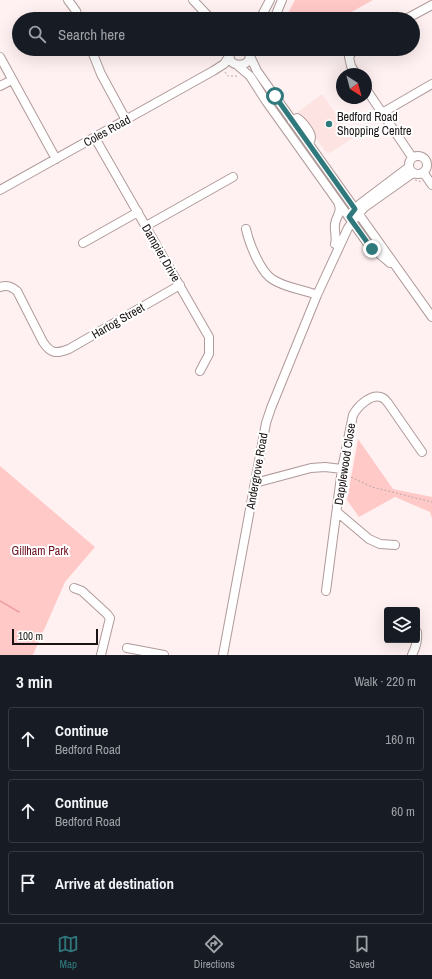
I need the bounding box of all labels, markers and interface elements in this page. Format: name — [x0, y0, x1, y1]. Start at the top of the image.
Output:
search box — [12, 12, 420, 56]
icon: search — [26, 23, 48, 45]
text: Search here — [58, 24, 125, 45]
north arrow — [336, 68, 372, 104]
route start — [266, 87, 284, 105]
place label: Bedford Road Shopping Centre — [337, 109, 411, 139]
street label: Coles Road — [81, 112, 133, 150]
marker: Bedford Road Shopping Centre — [324, 119, 334, 129]
street label: Dampier Drive — [138, 221, 184, 285]
route end — [363, 240, 381, 258]
street label: Hartog Street — [89, 299, 148, 343]
street label: Dapplewood Close — [331, 422, 359, 506]
street label: Andergrove Road — [242, 432, 272, 511]
park label: Gillham Park — [12, 543, 69, 559]
map controls — [384, 607, 420, 643]
button: layers — [384, 607, 420, 643]
scale bar — [12, 627, 98, 646]
text: 100 m — [18, 629, 43, 643]
text: 3 min — [16, 670, 52, 693]
text: Walk · 220 m — [354, 673, 416, 690]
text: Continue — [55, 720, 108, 741]
icon: ahead — [17, 728, 39, 750]
text: 160 m — [385, 731, 415, 748]
text: Bedford Road — [55, 741, 121, 758]
text: Continue — [55, 792, 108, 813]
icon: ahead — [17, 800, 39, 822]
text: 60 m — [391, 803, 415, 820]
text: Bedford Road — [55, 813, 121, 830]
icon: arrive — [17, 872, 39, 894]
text: Arrive at destination — [55, 873, 174, 894]
tab: Map — [57, 933, 79, 971]
tab: Directions — [194, 933, 235, 971]
tab: Saved — [349, 933, 375, 971]

